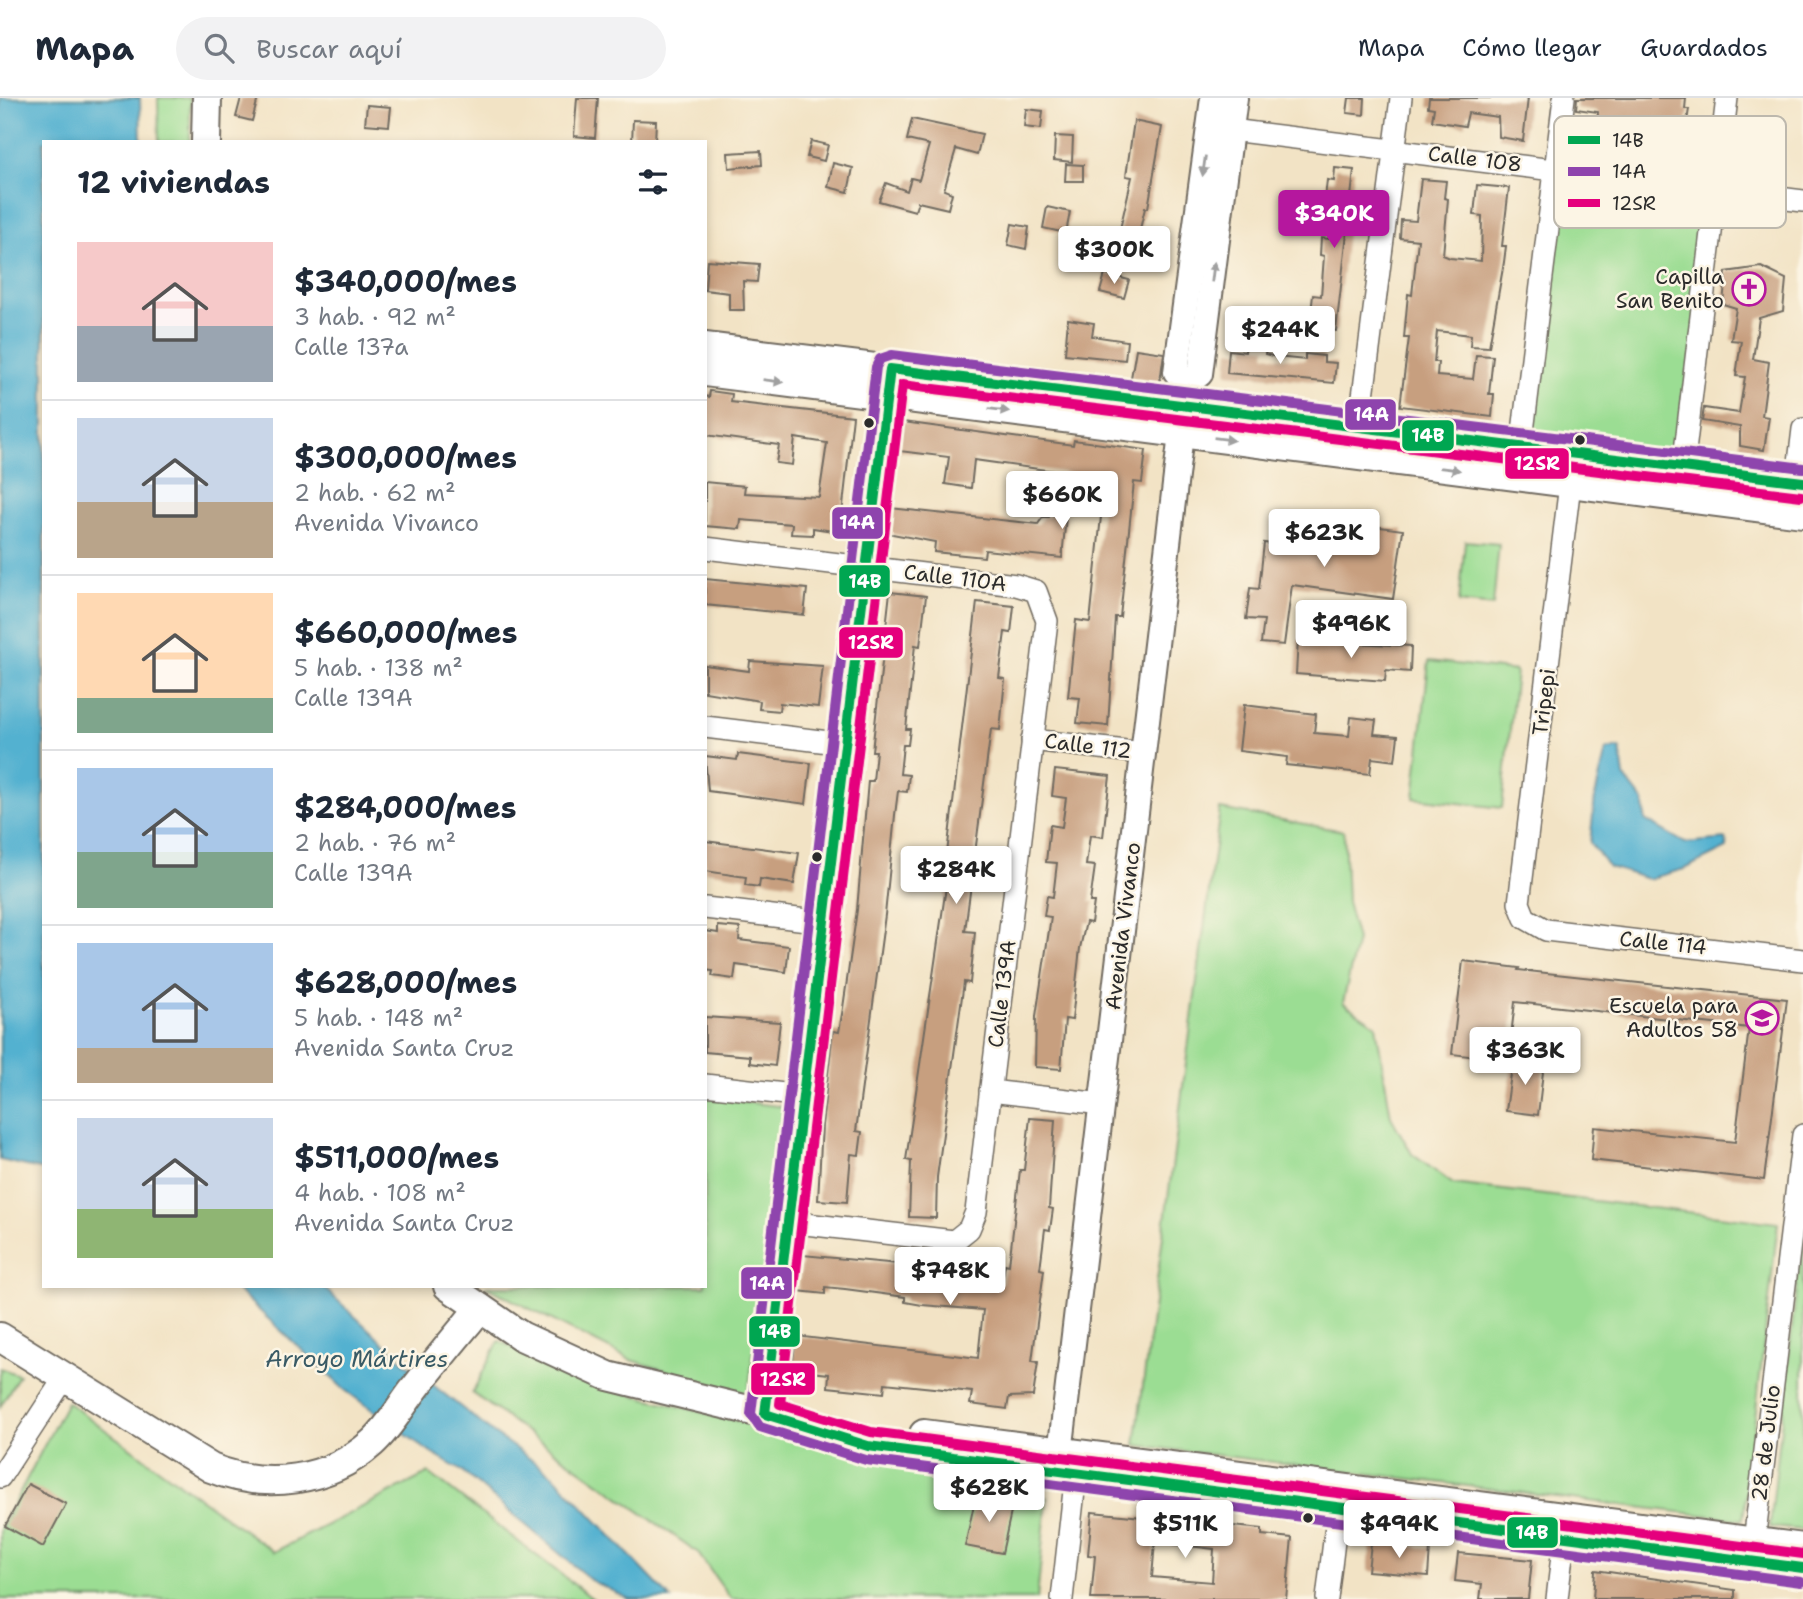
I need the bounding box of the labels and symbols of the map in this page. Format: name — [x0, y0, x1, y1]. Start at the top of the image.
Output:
legend — [1554, 116, 1786, 228]
text: 14B — [1612, 128, 1644, 153]
street label: Calle 108 — [1426, 139, 1524, 179]
one-way arrow — [1198, 155, 1209, 177]
text: 14A — [1612, 159, 1646, 184]
pin: $340K — [1285, 190, 1383, 250]
text: 12SR — [1612, 191, 1656, 216]
pin: $300K — [1065, 226, 1163, 286]
one-way arrow — [1207, 261, 1218, 283]
place label: Capilla San Benito — [1616, 263, 1724, 315]
church icon: Capilla San Benito — [1730, 270, 1768, 308]
pin: $244K — [1231, 306, 1329, 366]
one-way arrow — [762, 376, 784, 387]
line badge: 14A — [1344, 398, 1397, 431]
text: 14A — [1353, 402, 1389, 427]
one-way arrow — [988, 405, 1010, 416]
unlabelled marker — [862, 416, 876, 430]
line badge: 14B — [1401, 419, 1455, 452]
text: 14B — [1411, 423, 1445, 448]
unlabelled marker — [1573, 433, 1587, 447]
one-way arrow — [1213, 434, 1235, 445]
line badge: 12SR — [1504, 447, 1570, 480]
text: 12SR — [1514, 451, 1560, 476]
one-way arrow — [1439, 463, 1461, 474]
pin: $660K — [1013, 472, 1111, 531]
line badge: 14A — [831, 506, 884, 540]
text: 14A — [839, 510, 875, 535]
pin: $623K — [1275, 510, 1373, 569]
street label: Calle 110A — [902, 558, 1008, 598]
line badge: 14B — [838, 564, 891, 598]
text: 14B — [848, 569, 882, 594]
pin: $496K — [1302, 601, 1400, 660]
line badge: 12SR — [838, 626, 904, 659]
text: 12SR — [848, 630, 894, 655]
street label: Tripepi — [1526, 667, 1562, 737]
street label: Calle 112 — [1043, 727, 1133, 765]
street label: Avenida Vivanco — [1099, 841, 1147, 1011]
pin: $284K — [907, 846, 1005, 906]
unlabelled marker — [810, 850, 824, 864]
street label: Calle 114 — [1618, 924, 1708, 962]
street label: Calle 139A — [982, 939, 1022, 1049]
place label: Escuela para Adultos 58 — [1609, 992, 1738, 1044]
school or university icon: Escuela para Adultos 58 — [1743, 999, 1781, 1037]
pin: $363K — [1476, 1028, 1574, 1087]
pin: $748K — [901, 1248, 999, 1307]
line badge: 14A — [740, 1266, 793, 1300]
text: 14A — [749, 1271, 785, 1296]
line badge: 14B — [748, 1315, 801, 1348]
text: 14B — [758, 1319, 792, 1344]
water label: Arroyo Mártires — [266, 1344, 448, 1374]
line badge: 12SR — [750, 1362, 816, 1396]
text: 12SR — [760, 1367, 806, 1392]
street label: 28 de Julio — [1745, 1383, 1787, 1503]
pin: $628K — [940, 1464, 1038, 1524]
pin: $511K — [1136, 1500, 1234, 1560]
pin: $494K — [1350, 1500, 1448, 1560]
unlabelled marker — [1301, 1511, 1315, 1525]
line badge: 14B — [1506, 1516, 1559, 1549]
text: 14B — [1515, 1520, 1549, 1545]

